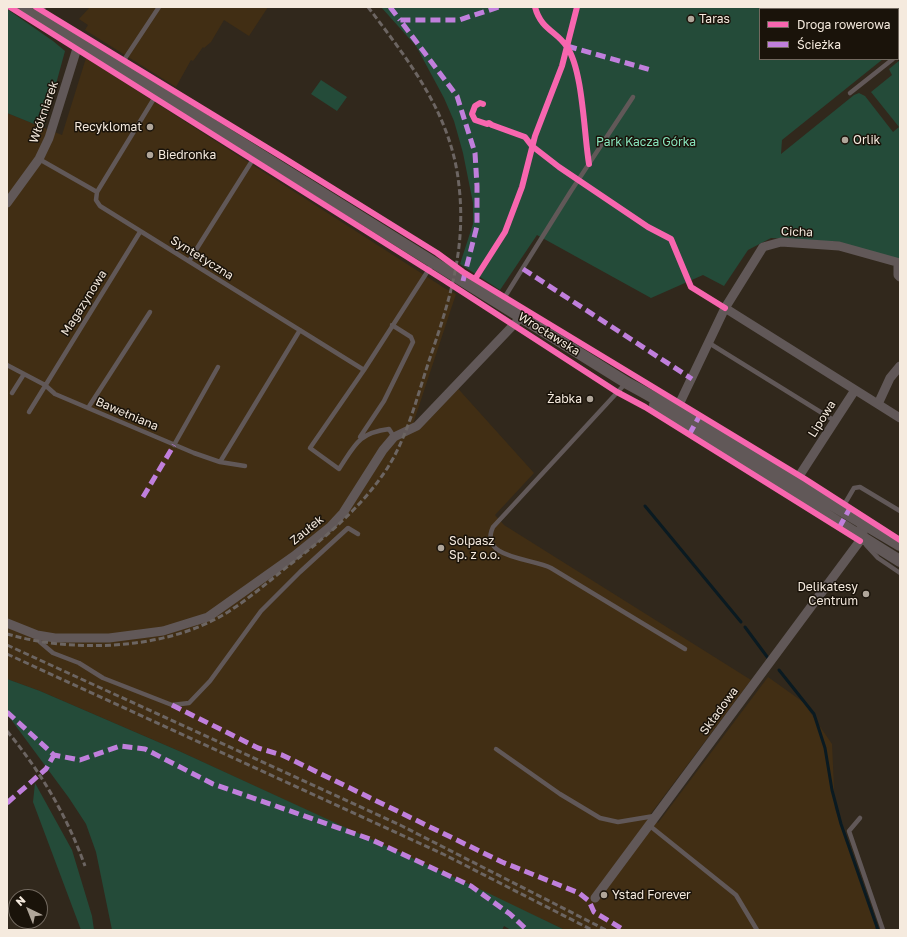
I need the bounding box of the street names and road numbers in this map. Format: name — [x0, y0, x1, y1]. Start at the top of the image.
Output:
street label: Włókniarek — [27, 79, 61, 145]
street label: Cicha — [781, 224, 813, 240]
street label: Syntetyczna — [168, 233, 236, 283]
street label: Magazynowa — [58, 267, 110, 339]
street label: Wrocławska — [516, 309, 582, 359]
street label: Bawełniana — [93, 394, 161, 434]
street label: Lipowa — [805, 398, 839, 440]
street label: Zaułek — [287, 512, 327, 548]
street label: Składowa — [697, 684, 741, 738]

